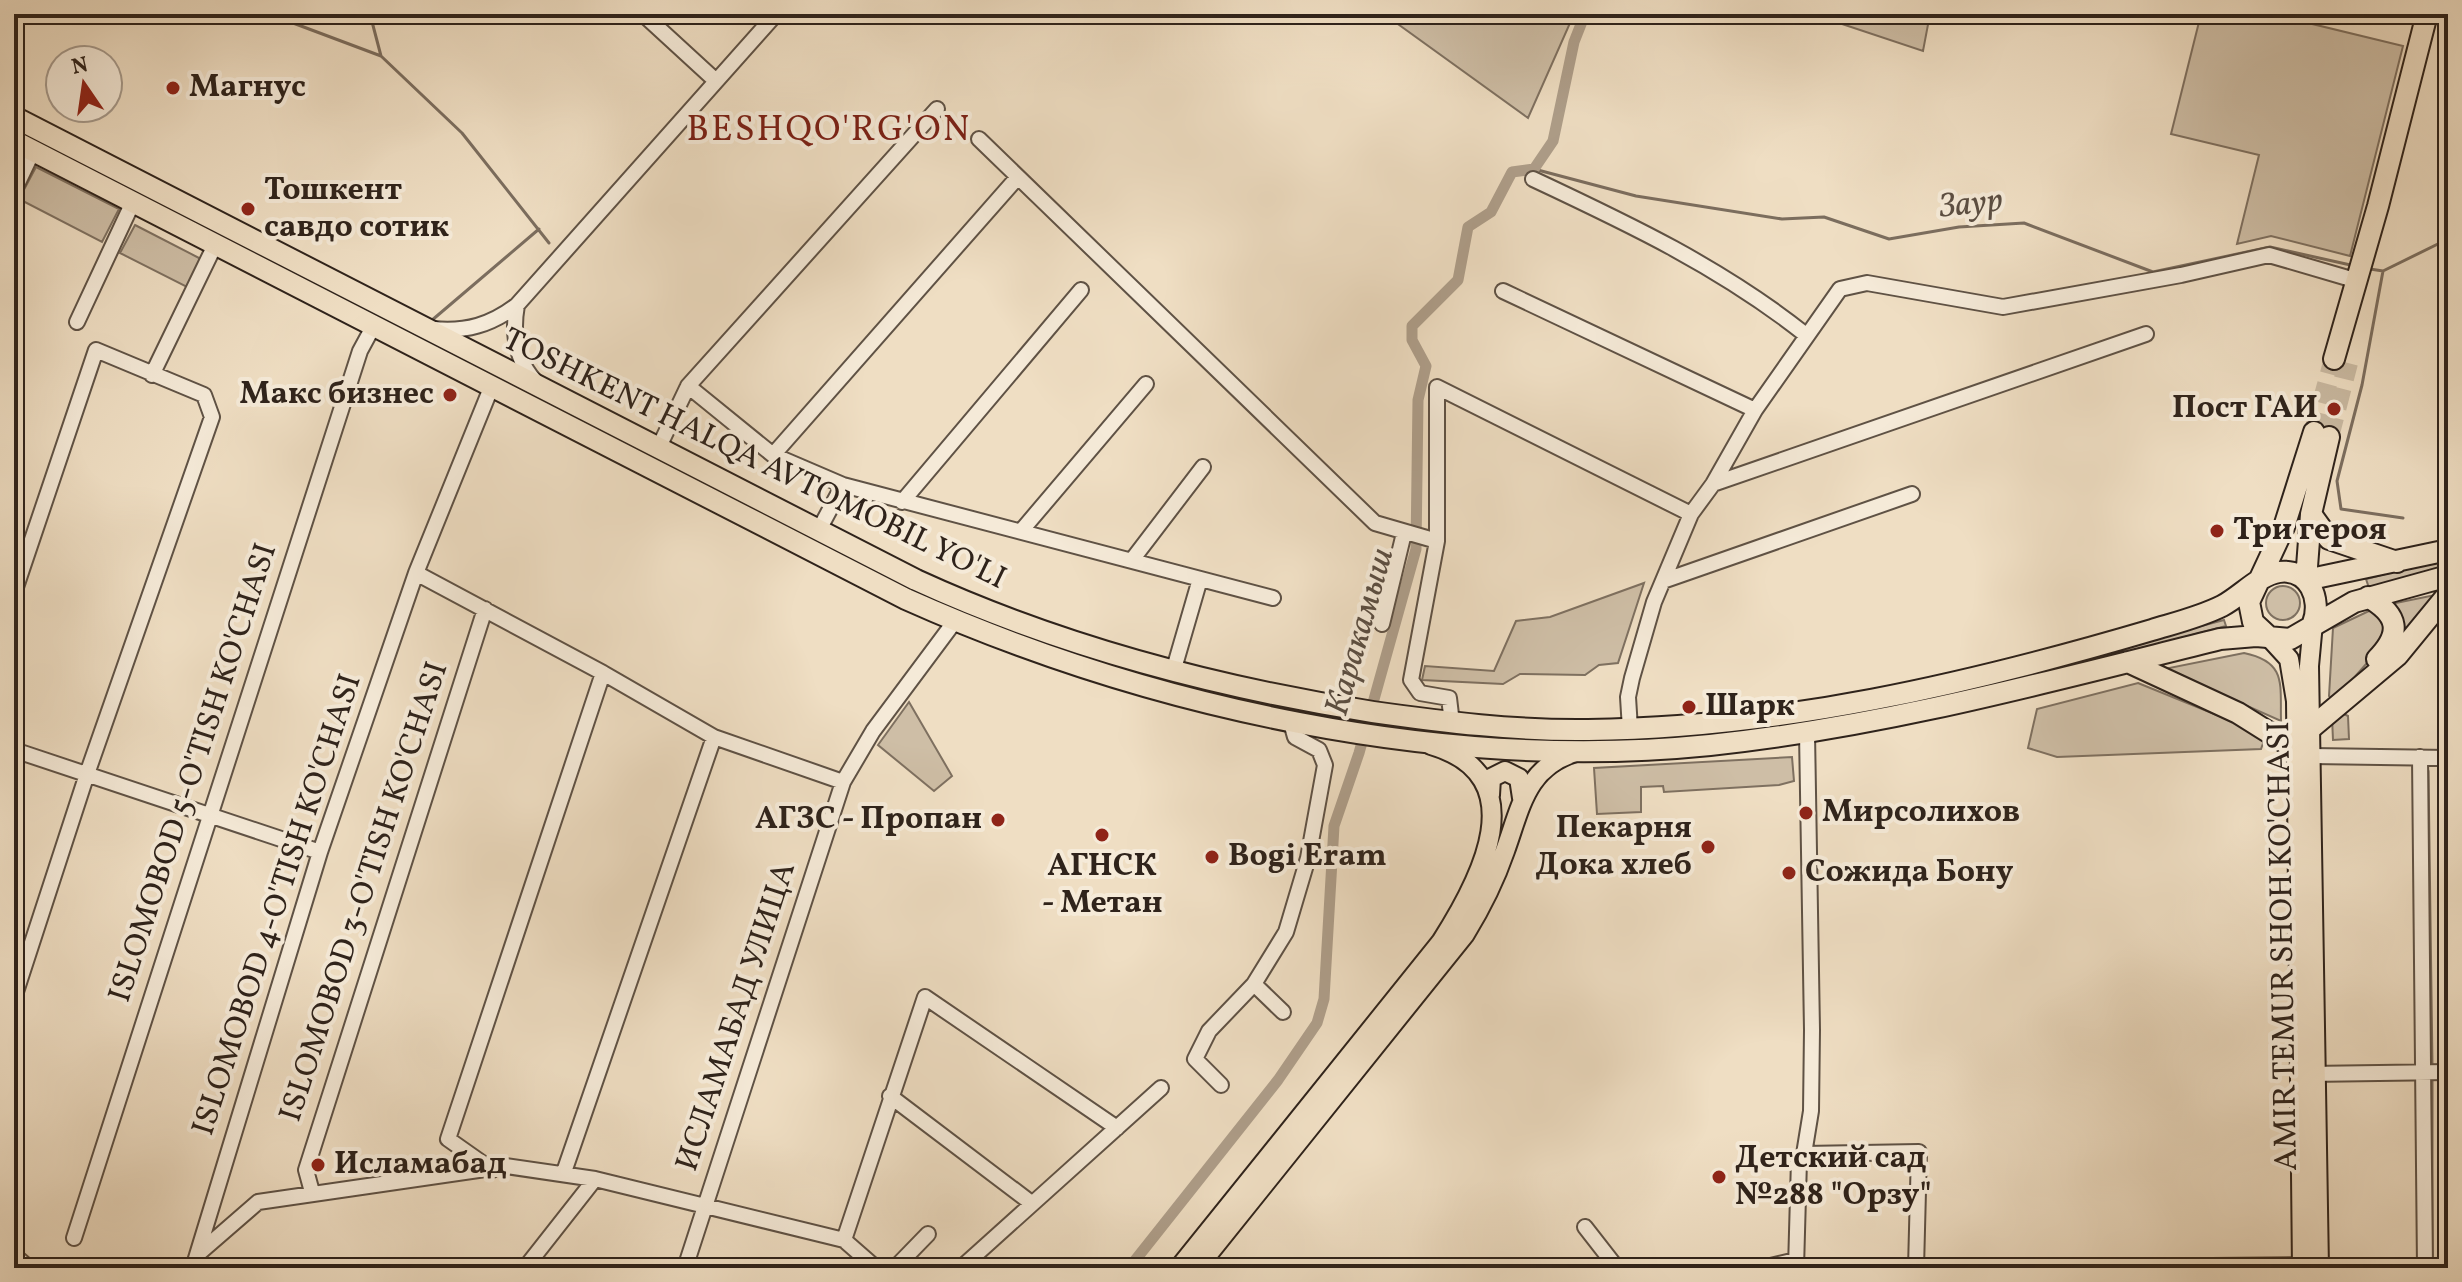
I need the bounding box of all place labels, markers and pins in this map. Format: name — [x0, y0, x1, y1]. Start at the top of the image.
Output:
place label: Магнус — [189, 66, 306, 110]
marker: Магнус — [164, 79, 182, 97]
place label: Тошкент савдо сотик — [264, 169, 449, 250]
marker: Тошкент савдо сотик — [239, 200, 257, 218]
place label: Макс бизнес — [240, 373, 434, 417]
marker: Макс бизнес — [441, 386, 459, 404]
place label: Пост ГАИ — [2172, 387, 2318, 431]
marker: Пост ГАИ — [2325, 400, 2343, 418]
place label: Три героя — [2233, 509, 2387, 553]
marker: Три героя — [2208, 522, 2226, 540]
place label: Шарк — [1705, 685, 1795, 729]
marker: Шарк — [1680, 698, 1698, 716]
place label: Мирсолихов — [1822, 791, 2020, 835]
place label: АГЗС - Пропан — [755, 798, 982, 842]
marker: Мирсолихов — [1797, 804, 1815, 822]
place label: Пекарня Дока хлеб — [1535, 807, 1692, 888]
marker: АГЗС - Пропан — [989, 811, 1007, 829]
marker: АГНСК - Метан — [1093, 826, 1111, 844]
place label: Bogi Eram — [1228, 835, 1387, 879]
marker: Пекарня Дока хлеб — [1699, 838, 1717, 856]
place label: АГНСК - Метан — [1042, 845, 1163, 926]
marker: Bogi Eram — [1203, 848, 1221, 866]
place label: Сожида Бону — [1805, 851, 2014, 895]
marker: Сожида Бону — [1780, 864, 1798, 882]
place label: Детский сад №288 "Орзу" — [1735, 1137, 1932, 1218]
place label: Исламабад — [334, 1143, 507, 1187]
marker: Исламабад — [309, 1156, 327, 1174]
marker: Детский сад №288 "Орзу" — [1710, 1168, 1728, 1186]

